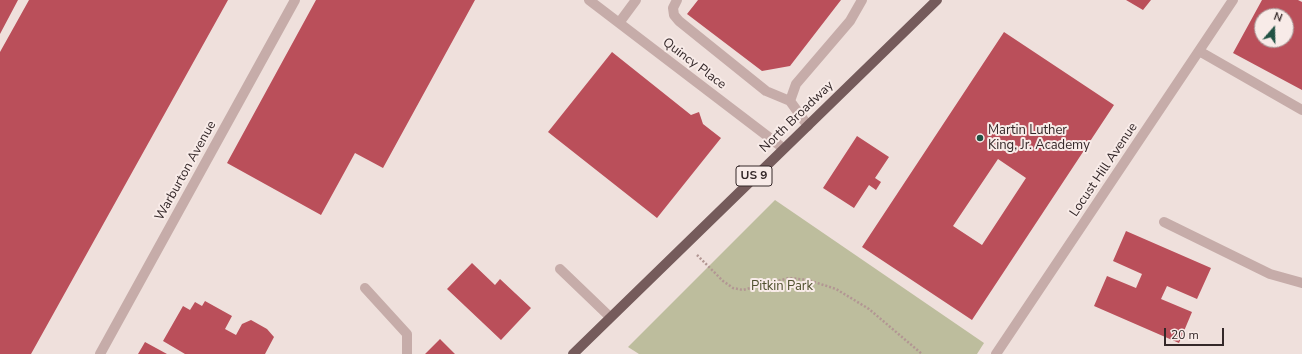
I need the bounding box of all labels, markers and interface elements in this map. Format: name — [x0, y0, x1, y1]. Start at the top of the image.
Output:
north arrow — [1254, 8, 1294, 48]
text: N — [1271, 9, 1284, 26]
street label: Quincy Place — [659, 35, 729, 93]
street label: North Broadway — [757, 78, 837, 156]
street label: Warburton Avenue — [152, 118, 220, 224]
street label: Locust Hill Avenue — [1067, 120, 1141, 220]
place label: Martin Luther King, Jr. Academy — [988, 123, 1090, 154]
marker: Martin Luther King, Jr. Academy — [975, 133, 985, 143]
road number: US 9 — [736, 166, 772, 186]
park label: Pitkin Park — [751, 279, 813, 295]
scale bar — [1166, 320, 1226, 346]
text: 20 m — [1171, 327, 1199, 343]

